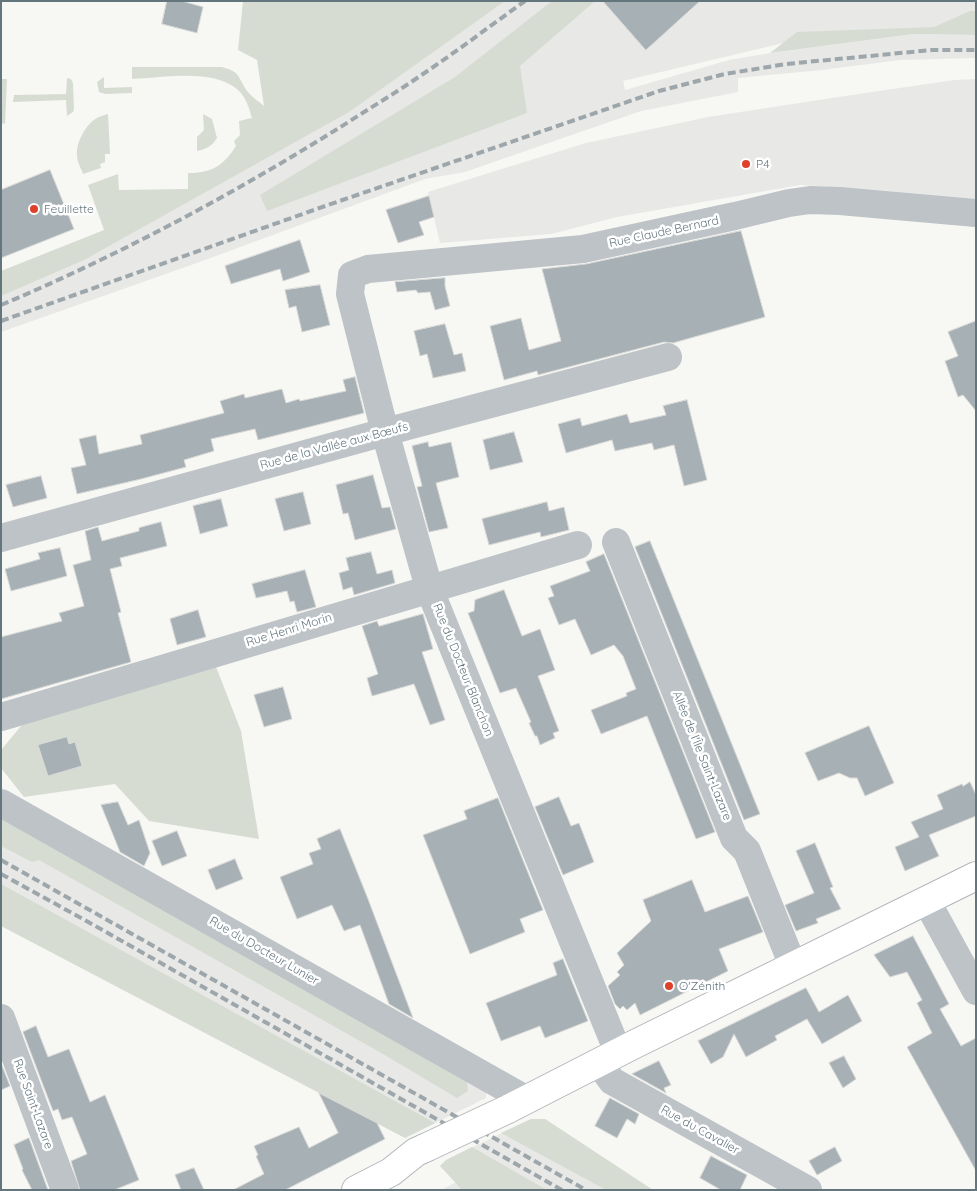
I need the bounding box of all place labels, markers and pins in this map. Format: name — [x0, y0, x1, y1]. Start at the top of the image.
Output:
place label: P4 — [756, 157, 769, 171]
marker: P4 — [740, 158, 752, 170]
place label: Feuillette — [44, 202, 94, 216]
marker: Feuillette — [28, 203, 40, 215]
place label: O'Zénith — [679, 979, 725, 993]
marker: O'Zénith — [663, 980, 675, 992]

